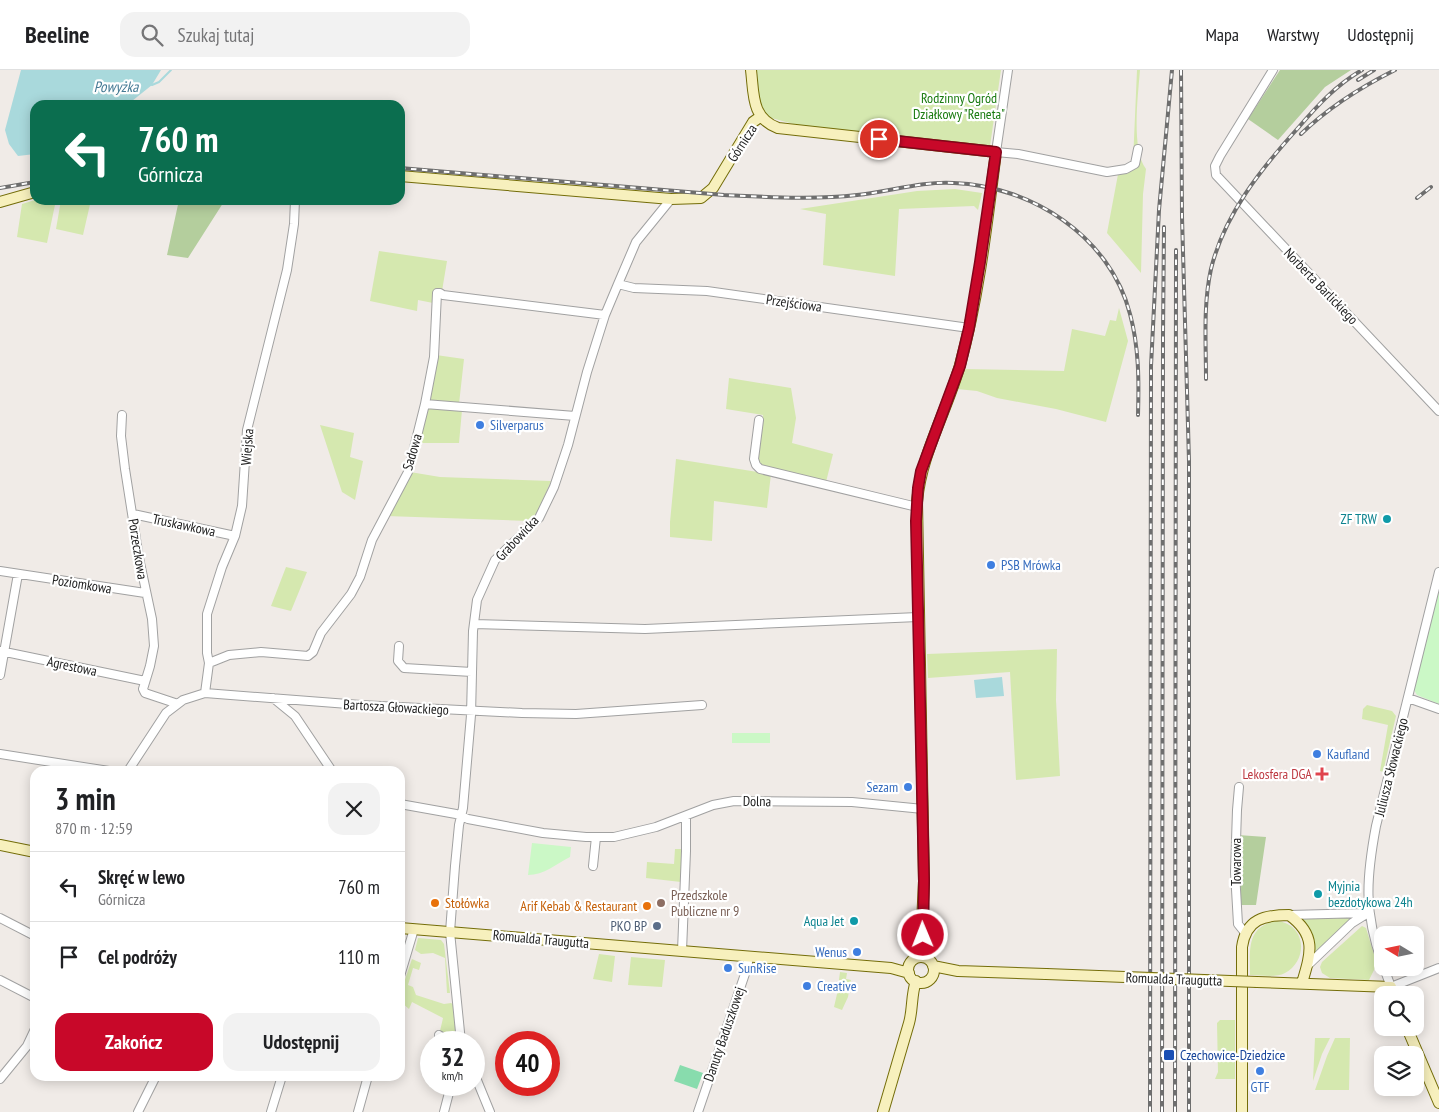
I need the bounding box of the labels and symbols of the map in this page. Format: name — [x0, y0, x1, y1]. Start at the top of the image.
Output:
water label: Powyżka — [94, 77, 139, 96]
park label: Rodzinny Ogród Działkowy "Reneta" — [913, 89, 1005, 123]
pin — [858, 118, 900, 160]
street label: Górnicza — [723, 121, 761, 165]
street label: Norberta Barlickiego — [1280, 244, 1362, 328]
street label: Przejściowa — [765, 290, 823, 316]
place label: Silverparus — [490, 416, 544, 434]
marker: Silverparus — [474, 419, 486, 431]
street label: Wiejska — [237, 428, 257, 466]
street label: Sadowa — [398, 432, 426, 472]
street label: Truskawkowa — [151, 510, 217, 540]
place label: ZF TRW — [1341, 510, 1378, 528]
street label: Grabowicka — [491, 512, 543, 564]
marker: ZF TRW — [1381, 513, 1393, 525]
street label: Porzeczkowa — [124, 517, 152, 581]
place label: PSB Mrówka — [1001, 556, 1061, 574]
marker: PSB Mrówka — [985, 559, 997, 571]
street label: Poziomkowa — [51, 570, 113, 598]
street label: Agrestowa — [45, 652, 99, 680]
street label: Bartosza Głowackiego — [343, 695, 449, 719]
street label: Juliusza Słowackiego — [1370, 716, 1412, 819]
place label: Kaufland — [1327, 745, 1370, 763]
marker: Kaufland — [1311, 748, 1323, 760]
place label: Lekosfera DGA — [1242, 765, 1312, 783]
marker: Lekosfera DGA — [1316, 768, 1328, 780]
place label: Sezam — [867, 778, 898, 796]
marker: Sezam — [902, 781, 914, 793]
street label: Dolna — [743, 792, 771, 810]
street label: Towarowa — [1227, 838, 1245, 886]
place label: Myjnia bezdotykowa 24h — [1328, 877, 1413, 911]
place label: Przedszkole Publiczne nr 9 — [671, 886, 739, 920]
marker: Myjnia bezdotykowa 24h — [1312, 888, 1324, 900]
place label: Stołówka — [445, 894, 489, 912]
marker: Stołówka — [429, 897, 441, 909]
place label: Arif Kebab & Restaurant — [520, 897, 637, 915]
marker: Przedszkole Publiczne nr 9 — [655, 897, 667, 909]
marker: Arif Kebab & Restaurant — [641, 900, 653, 912]
position arrow — [896, 908, 948, 960]
place label: Aqua Jet — [804, 912, 844, 930]
marker: Aqua Jet — [848, 915, 860, 927]
place label: PKO BP — [611, 917, 647, 935]
marker: PKO BP — [651, 920, 663, 932]
street label: Romualda Traugutta — [492, 926, 590, 952]
north arrow — [1374, 926, 1424, 976]
place label: Wenus — [815, 943, 847, 961]
marker: Wenus — [851, 946, 863, 958]
place label: SunRise — [738, 959, 777, 977]
marker: SunRise — [722, 962, 734, 974]
street label: Romualda Traugutta — [1125, 968, 1223, 990]
place label: Creative — [817, 977, 857, 995]
marker: Creative — [801, 980, 813, 992]
street label: Danuty Baduszkowej — [699, 984, 749, 1084]
speed limit sign: 40 — [495, 1031, 560, 1096]
place label: Czechowice-Dziedzice — [1180, 1046, 1286, 1064]
marker: Czechowice-Dziedzice — [1162, 1048, 1176, 1062]
marker: GTF — [1254, 1065, 1266, 1077]
place label: GTF — [1251, 1078, 1270, 1096]

